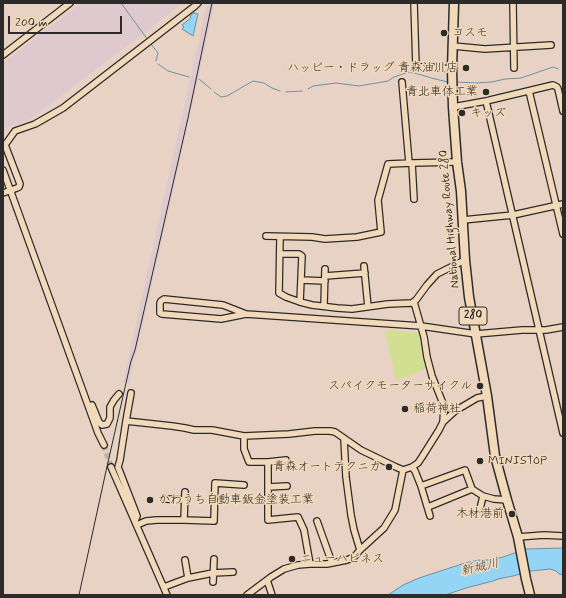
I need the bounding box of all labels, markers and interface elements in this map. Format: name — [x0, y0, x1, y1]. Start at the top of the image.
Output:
scale bar — [10, 8, 124, 34]
text: 200 m — [15, 15, 48, 31]
place label: コスモ — [452, 26, 488, 40]
marker: コスモ — [439, 28, 449, 38]
place label: ハッピー・ドラッグ 青森油川店 — [287, 61, 458, 75]
marker: ハッピー・ドラッグ 青森油川店 — [461, 63, 471, 73]
place label: 青北車体工業 — [406, 85, 478, 99]
marker: 青北車体工業 — [481, 87, 491, 97]
place label: キッズ — [470, 106, 506, 120]
marker: キッズ — [457, 108, 467, 118]
street label: National Highway Route 280 — [437, 149, 463, 289]
road number: 280 — [459, 307, 487, 325]
place label: スパイクモーターサイクル — [328, 379, 472, 393]
marker: スパイクモーターサイクル — [475, 381, 485, 391]
place label: 稲荷神社 — [413, 402, 461, 416]
marker: 稲荷神社 — [400, 404, 410, 414]
place label: MINISTOP — [488, 454, 547, 468]
marker: MINISTOP — [475, 456, 485, 466]
place label: 青森オートテクニカ — [273, 460, 381, 474]
marker: 青森オートテクニカ — [384, 462, 394, 472]
place label: かわうち自動車鈑金塗装工業 — [158, 493, 314, 507]
marker: かわうち自動車鈑金塗装工業 — [145, 495, 155, 505]
place label: 木材港前 — [456, 507, 504, 521]
marker: 木材港前 — [507, 509, 517, 519]
place label: ニューハピネス — [300, 552, 384, 566]
marker: ニューハピネス — [287, 554, 297, 564]
water label: 新城川 — [459, 556, 501, 580]

